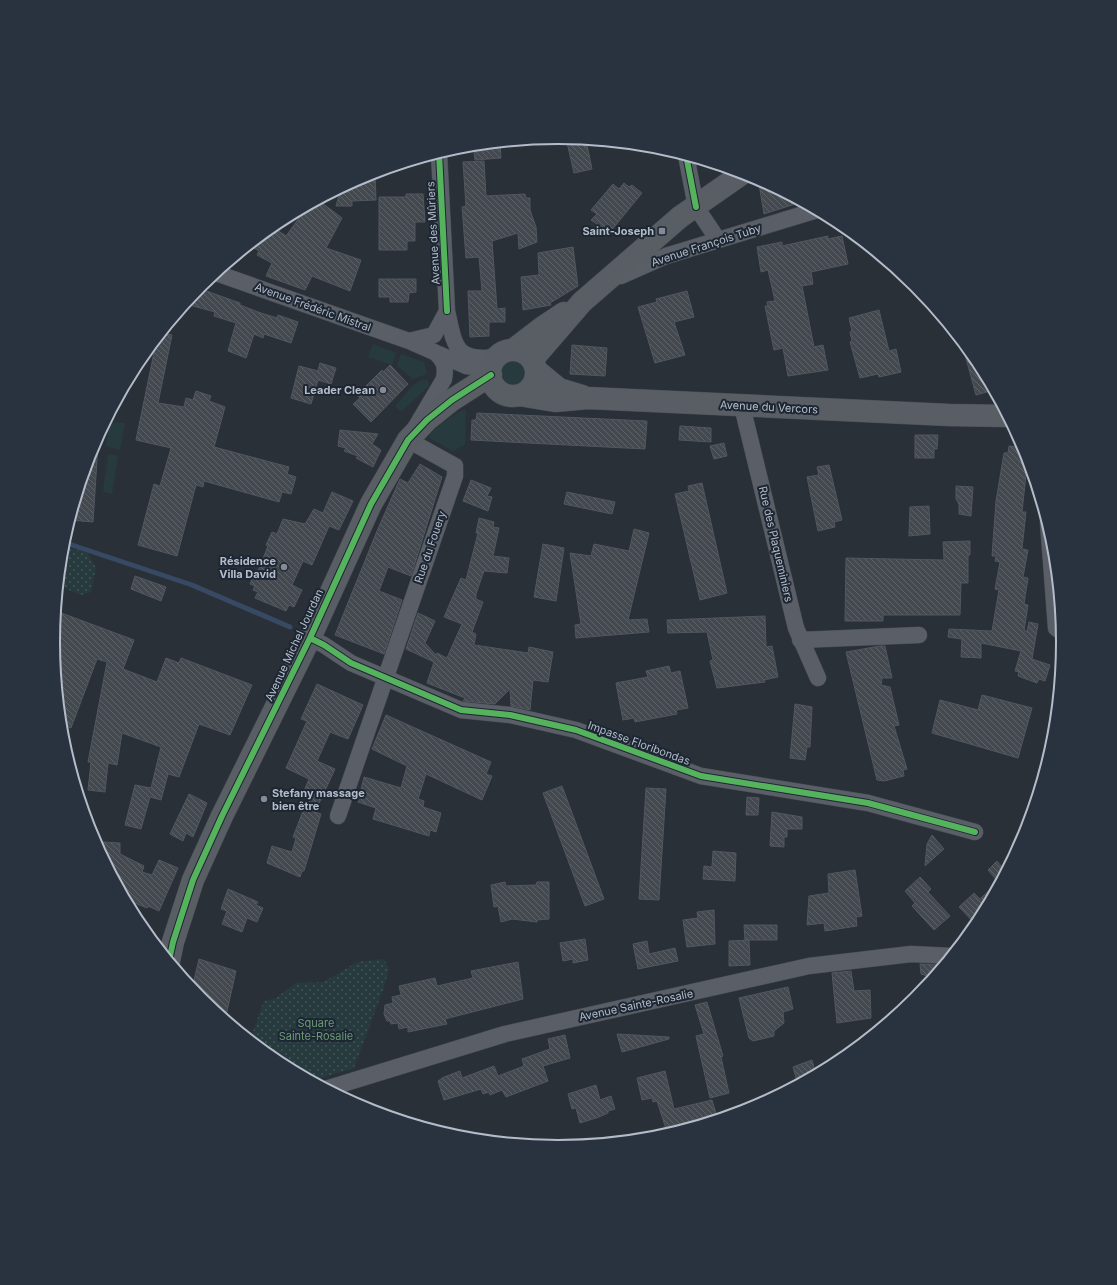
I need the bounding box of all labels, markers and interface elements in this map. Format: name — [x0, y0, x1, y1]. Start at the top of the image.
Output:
street label: Avenue des Mûriers — [423, 181, 443, 285]
street label: Avenue François Tuby — [649, 221, 763, 269]
place label: Saint-Joseph — [582, 224, 654, 238]
marker: Saint-Joseph — [657, 226, 667, 236]
street label: Avenue Frédéric Mistral — [253, 279, 373, 335]
place label: Leader Clean — [304, 383, 375, 397]
marker: Leader Clean — [378, 385, 388, 395]
street label: Avenue du Vercors — [720, 397, 819, 417]
street label: Rue des Plaqueminiers — [756, 485, 796, 603]
street label: Rue du Fouery — [411, 509, 449, 585]
place label: Résidence Villa David — [219, 554, 276, 581]
marker: Résidence Villa David — [279, 562, 289, 572]
street label: Avenue Michel Jourdan — [262, 587, 326, 703]
street label: Impasse Floribondas — [586, 718, 692, 768]
place label: Stefany massage bien être — [272, 786, 365, 813]
marker: Stefany massage bien être — [259, 794, 269, 804]
street label: Avenue Sainte-Rosalie — [578, 986, 694, 1024]
park label: Square Sainte-Rosalie — [279, 1016, 353, 1043]

